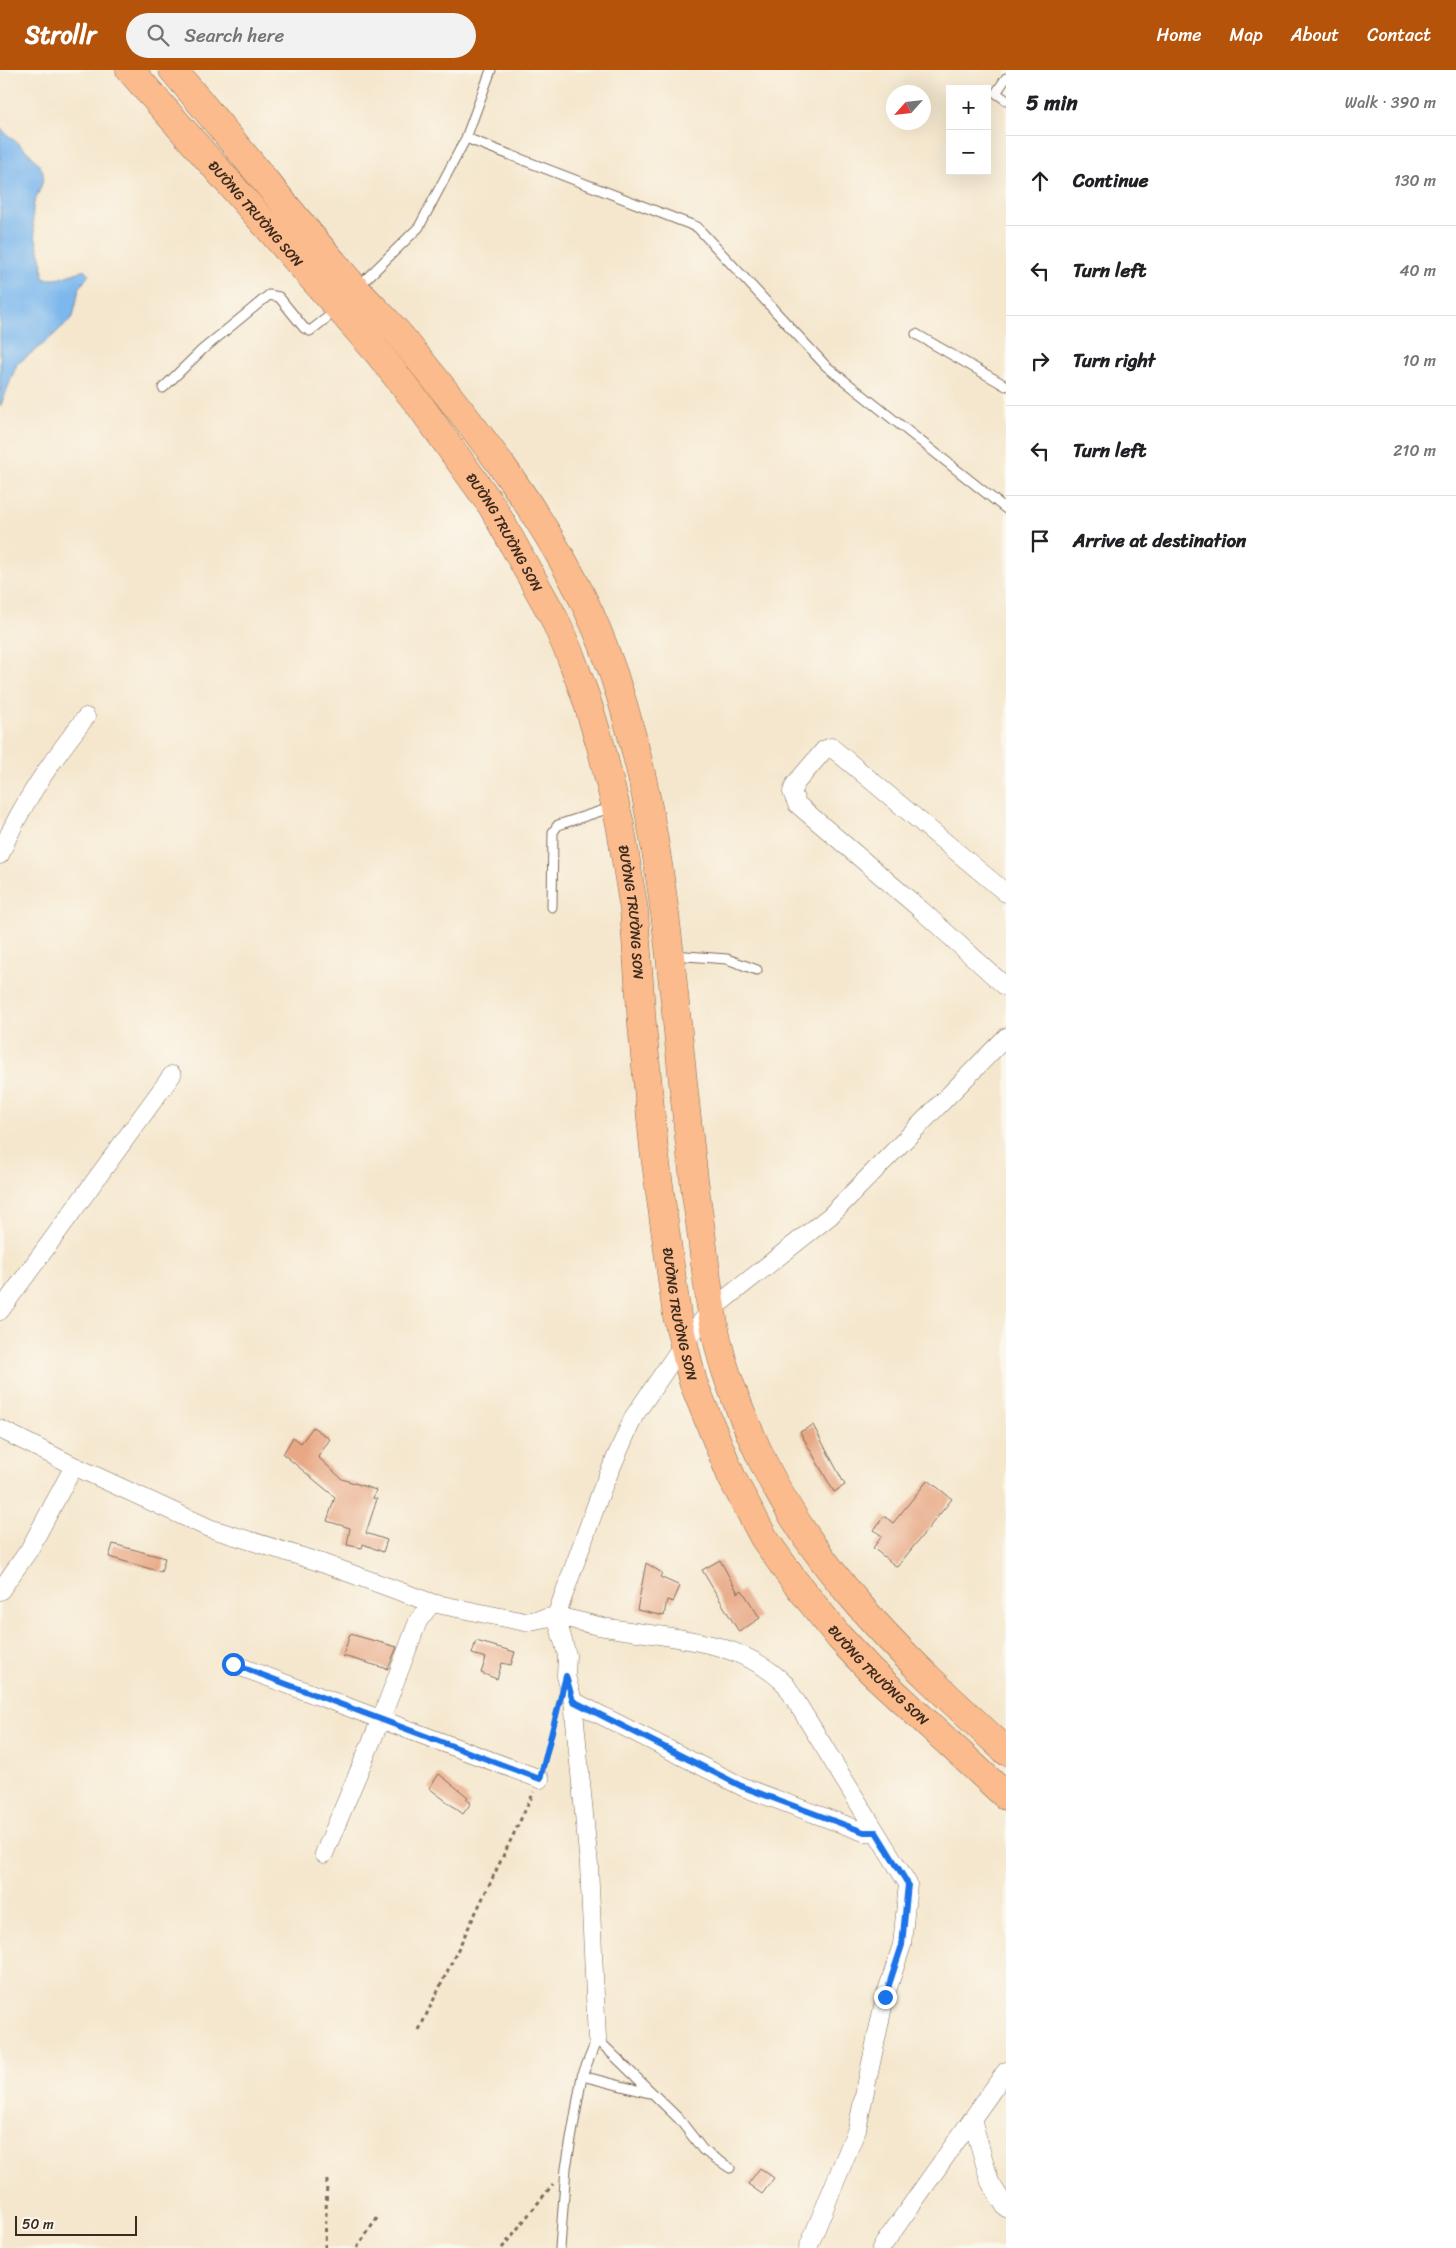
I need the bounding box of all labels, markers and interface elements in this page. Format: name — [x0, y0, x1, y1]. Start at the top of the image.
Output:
search box — [126, 13, 476, 58]
text: Strollr — [25, 14, 96, 56]
text: Search here — [184, 19, 284, 52]
text: Home — [1157, 19, 1202, 51]
text: Map — [1230, 19, 1263, 51]
text: About — [1291, 19, 1339, 51]
text: Contact — [1367, 19, 1431, 51]
icon: search — [144, 21, 172, 49]
text: 5 min — [1026, 84, 1078, 122]
north arrow — [886, 85, 931, 130]
map controls — [946, 85, 991, 175]
button: + — [946, 85, 991, 130]
text: Walk · 390 m — [1345, 88, 1436, 117]
button: − — [946, 130, 991, 175]
street label: ĐƯỜNG TRƯỜNG SƠN — [202, 155, 310, 273]
text: Continue — [1073, 164, 1149, 197]
text: 130 m — [1394, 166, 1436, 195]
icon: ahead — [1026, 167, 1054, 195]
text: Turn left — [1073, 254, 1146, 287]
text: 40 m — [1399, 256, 1436, 285]
icon: left — [1026, 257, 1054, 285]
text: Turn right — [1073, 344, 1155, 377]
text: 10 m — [1403, 346, 1436, 375]
icon: right — [1026, 347, 1054, 375]
text: Turn left — [1073, 434, 1146, 467]
text: 210 m — [1393, 436, 1436, 465]
icon: left — [1026, 437, 1054, 465]
street label: ĐƯỜNG TRƯỜNG SƠN — [459, 467, 550, 597]
text: Arrive at destination — [1073, 524, 1246, 557]
icon: arrive — [1026, 527, 1054, 555]
street label: ĐƯỜNG TRƯỜNG SƠN — [611, 843, 651, 980]
street label: ĐƯỜNG TRƯỜNG SƠN — [655, 1246, 705, 1383]
street label: ĐƯỜNG TRƯỜNG SƠN — [821, 1619, 935, 1732]
route start — [222, 1653, 245, 1676]
route end — [874, 1986, 897, 2009]
text: 50 m — [22, 2212, 54, 2237]
scale bar — [15, 2213, 138, 2236]

